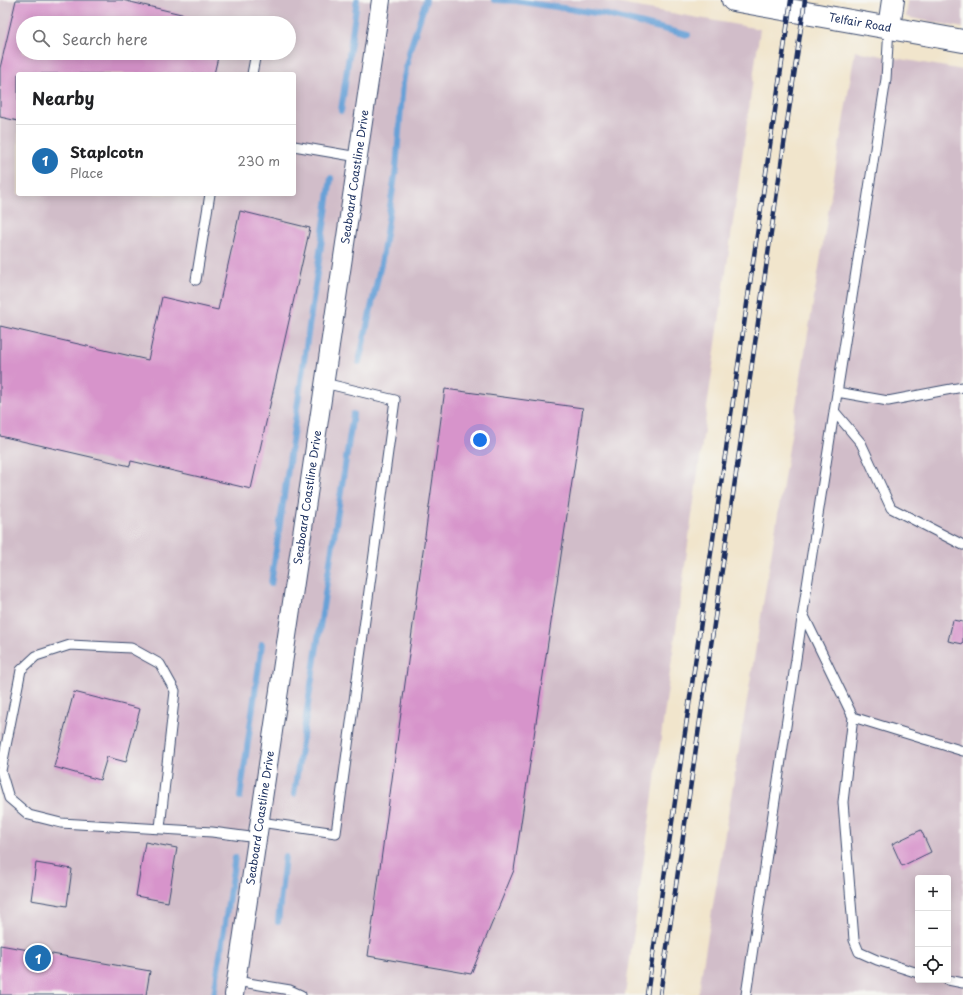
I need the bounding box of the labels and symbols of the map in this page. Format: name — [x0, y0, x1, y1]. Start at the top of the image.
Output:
street label: Telfair Road — [827, 8, 893, 36]
street label: Seaboard Coastline Drive — [336, 108, 373, 245]
street label: Seaboard Coastline Drive — [289, 429, 325, 566]
your location — [470, 430, 490, 450]
street label: Seaboard Coastline Drive — [241, 749, 278, 886]
pin: 1 — [25, 943, 51, 973]

